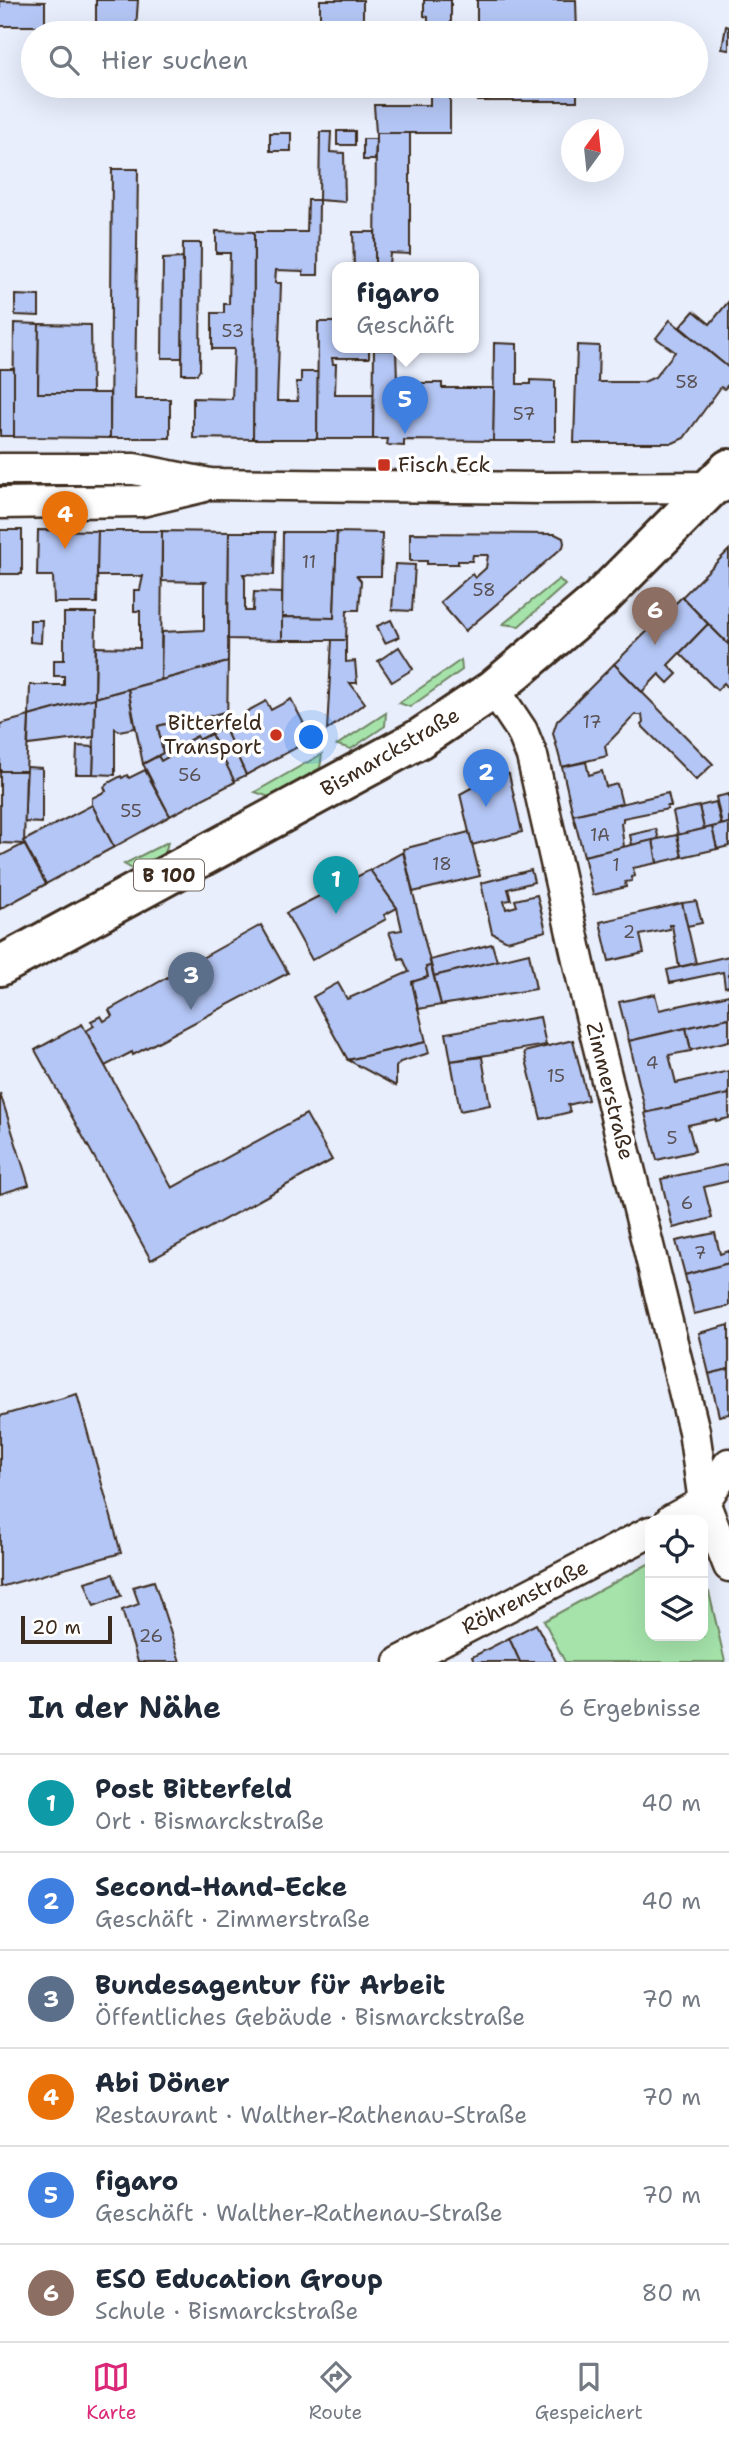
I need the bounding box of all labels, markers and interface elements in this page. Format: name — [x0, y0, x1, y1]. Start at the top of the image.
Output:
search box — [21, 21, 708, 98]
icon: search — [45, 41, 83, 79]
text: Hier suchen — [101, 42, 248, 77]
north arrow — [561, 119, 624, 182]
popup — [332, 262, 479, 353]
text: figaro — [356, 275, 440, 310]
text: Geschäft — [356, 310, 455, 340]
house number: 53 — [222, 319, 244, 343]
house number: 58 — [675, 370, 699, 394]
pin: 5 — [382, 376, 428, 434]
house number: 57 — [513, 402, 535, 426]
place label: Fisch Eck — [398, 451, 491, 479]
marker: Fisch Eck — [376, 457, 392, 473]
pin: 4 — [42, 491, 88, 549]
house number: 11 — [302, 550, 316, 574]
house number: 58 — [472, 578, 496, 602]
pin: 6 — [632, 587, 678, 645]
street label: Bismarckstraße — [316, 701, 464, 803]
place label: Bitterfeld Transport — [164, 709, 262, 761]
house number: 17 — [582, 710, 602, 734]
your location — [294, 720, 328, 754]
marker: Bitterfeld Transport — [268, 727, 284, 743]
pin: 2 — [463, 749, 509, 807]
house number: 56 — [178, 763, 202, 787]
house number: 55 — [120, 799, 142, 823]
house number: 1A — [590, 823, 610, 847]
house number: 18 — [432, 852, 452, 876]
house number: 1 — [612, 853, 620, 877]
pin: 1 — [313, 856, 359, 914]
road number: B 100 — [134, 860, 204, 890]
house number: 2 — [623, 920, 635, 944]
pin: 3 — [168, 952, 214, 1010]
street label: Zimmerstraße — [579, 1019, 641, 1163]
house number: 4 — [646, 1051, 658, 1075]
house number: 15 — [547, 1064, 565, 1088]
house number: 5 — [666, 1126, 678, 1150]
house number: 6 — [681, 1191, 693, 1215]
house number: 7 — [694, 1241, 706, 1265]
map controls — [645, 1515, 708, 1641]
button: locate — [645, 1515, 708, 1578]
street label: Röhrenstraße — [457, 1553, 593, 1641]
button: layers — [645, 1578, 708, 1641]
scale bar — [21, 1613, 112, 1645]
text: 20 m — [32, 1615, 81, 1640]
house number: 26 — [139, 1624, 163, 1648]
text: In der Nähe — [28, 1687, 221, 1728]
text: 6 Ergebnisse — [559, 1693, 701, 1723]
text: Post Bitterfeld — [95, 1771, 292, 1806]
text: 1 — [46, 1788, 56, 1818]
text: 40 m — [641, 1788, 701, 1818]
text: Ort · Bismarckstraße — [95, 1806, 324, 1836]
text: Second-Hand-Ecke — [95, 1869, 347, 1904]
text: 2 — [43, 1886, 59, 1916]
text: 40 m — [641, 1886, 701, 1916]
text: Geschäft · Zimmerstraße — [95, 1904, 370, 1934]
text: Bundesagentur für Arbeit — [95, 1967, 445, 2002]
text: 3 — [43, 1984, 59, 2014]
text: 70 m — [642, 1984, 701, 2014]
text: Öffentliches Gebäude · Bismarckstraße — [95, 2002, 525, 2032]
text: Abi Döner — [95, 2065, 230, 2100]
text: 4 — [43, 2082, 59, 2112]
text: 70 m — [642, 2082, 701, 2112]
text: Restaurant · Walther-Rathenau-Straße — [95, 2100, 527, 2130]
text: figaro — [95, 2163, 179, 2198]
text: 5 — [44, 2180, 58, 2210]
text: 70 m — [642, 2180, 701, 2210]
text: Geschäft · Walther-Rathenau-Straße — [95, 2198, 503, 2228]
text: ESO Education Group — [95, 2261, 383, 2296]
text: 6 — [43, 2278, 59, 2308]
text: 80 m — [642, 2278, 701, 2308]
text: Schule · Bismarckstraße — [95, 2296, 359, 2326]
tab: Karte — [86, 2358, 136, 2425]
tab: Route — [309, 2358, 362, 2425]
tab: Gespeichert — [535, 2358, 643, 2425]

